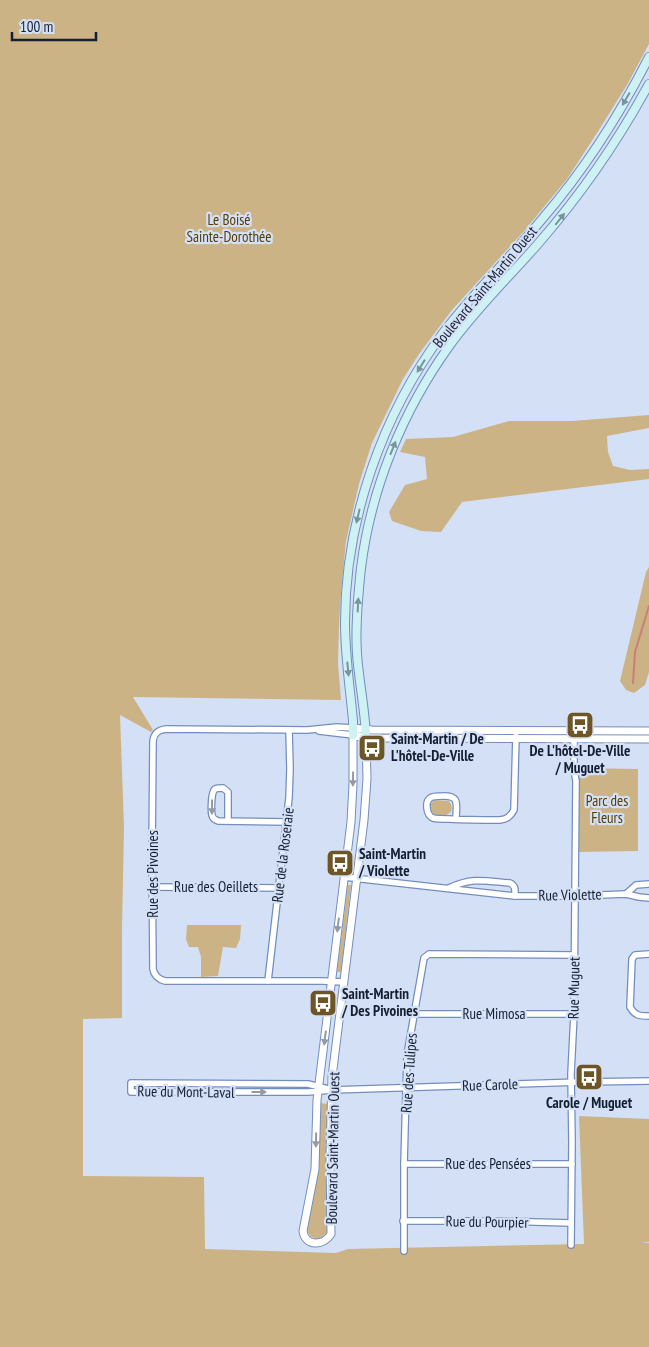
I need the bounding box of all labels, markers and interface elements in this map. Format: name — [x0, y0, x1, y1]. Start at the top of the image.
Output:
scale bar — [12, 10, 96, 42]
text: 100 m — [20, 17, 53, 36]
one-way arrow — [621, 93, 630, 106]
park label: Le Boisé Sainte-Dorothée — [187, 210, 271, 246]
one-way arrow — [554, 212, 565, 225]
street label: Boulevard Saint-Martin Ouest — [428, 222, 541, 351]
one-way arrow — [416, 360, 425, 373]
one-way arrow — [390, 441, 398, 455]
one-way arrow — [354, 508, 362, 524]
one-way arrow — [354, 597, 362, 613]
one-way arrow — [344, 662, 352, 678]
bus stop icon: De L'hôtel-De-Ville / Muguet — [565, 710, 595, 740]
place label: Saint-Martin / De L'hôtel-De-Ville — [391, 729, 484, 765]
bus stop icon: Saint-Martin / De L'hôtel-De-Ville — [357, 733, 387, 763]
place label: De L'hôtel-De-Ville / Muguet — [530, 741, 630, 777]
one-way arrow — [349, 771, 357, 787]
park label: Parc des Fleurs — [586, 791, 628, 827]
one-way arrow — [208, 799, 216, 815]
street label: Rue de la Roseraie — [267, 806, 298, 904]
street label: Rue des Pivoines — [143, 830, 162, 918]
place label: Saint-Martin / Violette — [358, 844, 426, 880]
bus stop icon: Saint-Martin / Violette — [325, 848, 355, 878]
street label: Rue des Oeillets — [174, 877, 258, 896]
street label: Rue Violette — [538, 884, 602, 905]
one-way arrow — [334, 917, 342, 933]
street label: Rue Muguet — [563, 957, 584, 1019]
place label: Saint-Martin / Des Pivoines — [341, 984, 418, 1020]
bus stop icon: Saint-Martin / Des Pivoines — [308, 988, 338, 1018]
street label: Rue Mimosa — [462, 1004, 526, 1023]
one-way arrow — [321, 1031, 329, 1047]
street label: Rue des Tulipes — [396, 1032, 421, 1114]
bus stop icon: Carole / Muguet — [574, 1062, 604, 1092]
street label: Boulevard Saint-Martin Ouest — [322, 1071, 343, 1225]
street label: Rue Carole — [462, 1074, 518, 1095]
street label: Rue du Mont-Laval — [137, 1081, 235, 1102]
one-way arrow — [251, 1088, 267, 1096]
place label: Carole / Muguet — [546, 1093, 633, 1112]
one-way arrow — [312, 1132, 320, 1148]
street label: Rue des Pensées — [445, 1154, 531, 1173]
street label: Rue du Pourpier — [445, 1211, 529, 1232]

